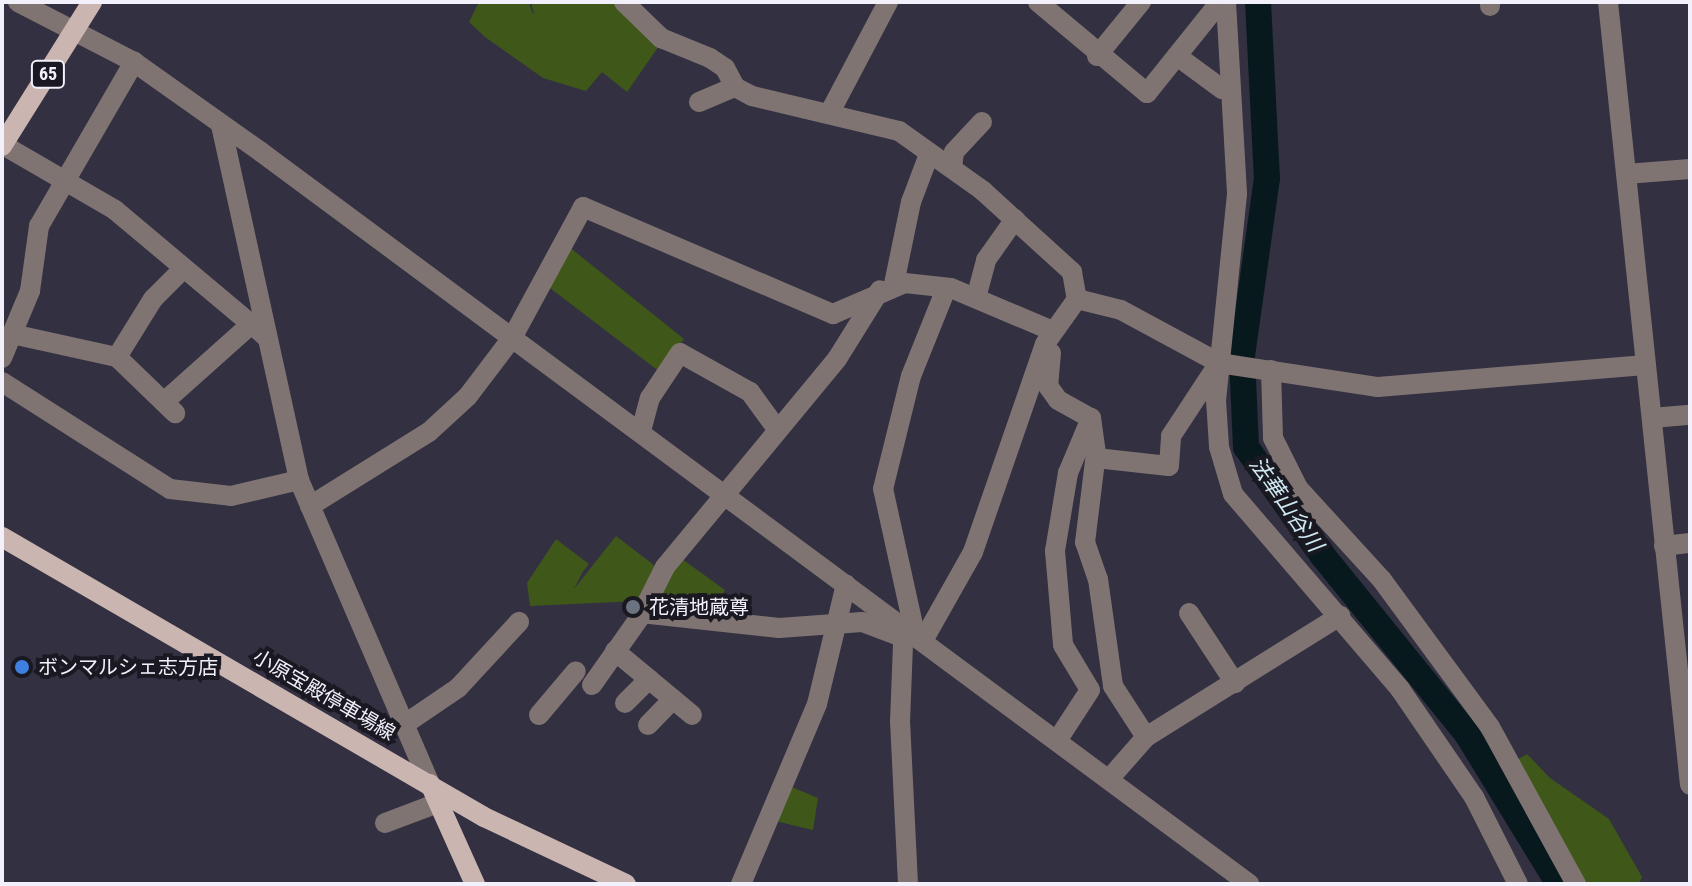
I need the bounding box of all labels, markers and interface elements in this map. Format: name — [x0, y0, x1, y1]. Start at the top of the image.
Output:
road number: 65 — [30, 60, 66, 88]
water label: 法華山谷川 — [1244, 451, 1328, 557]
place label: 花清地蔵尊 — [649, 595, 749, 619]
marker: 花清地蔵尊 — [624, 598, 642, 616]
street label: 小原宝殿停車場線 — [249, 645, 399, 745]
place label: ボンマルシェ志方店 — [38, 655, 218, 679]
marker: ボンマルシェ志方店 — [13, 658, 31, 676]

